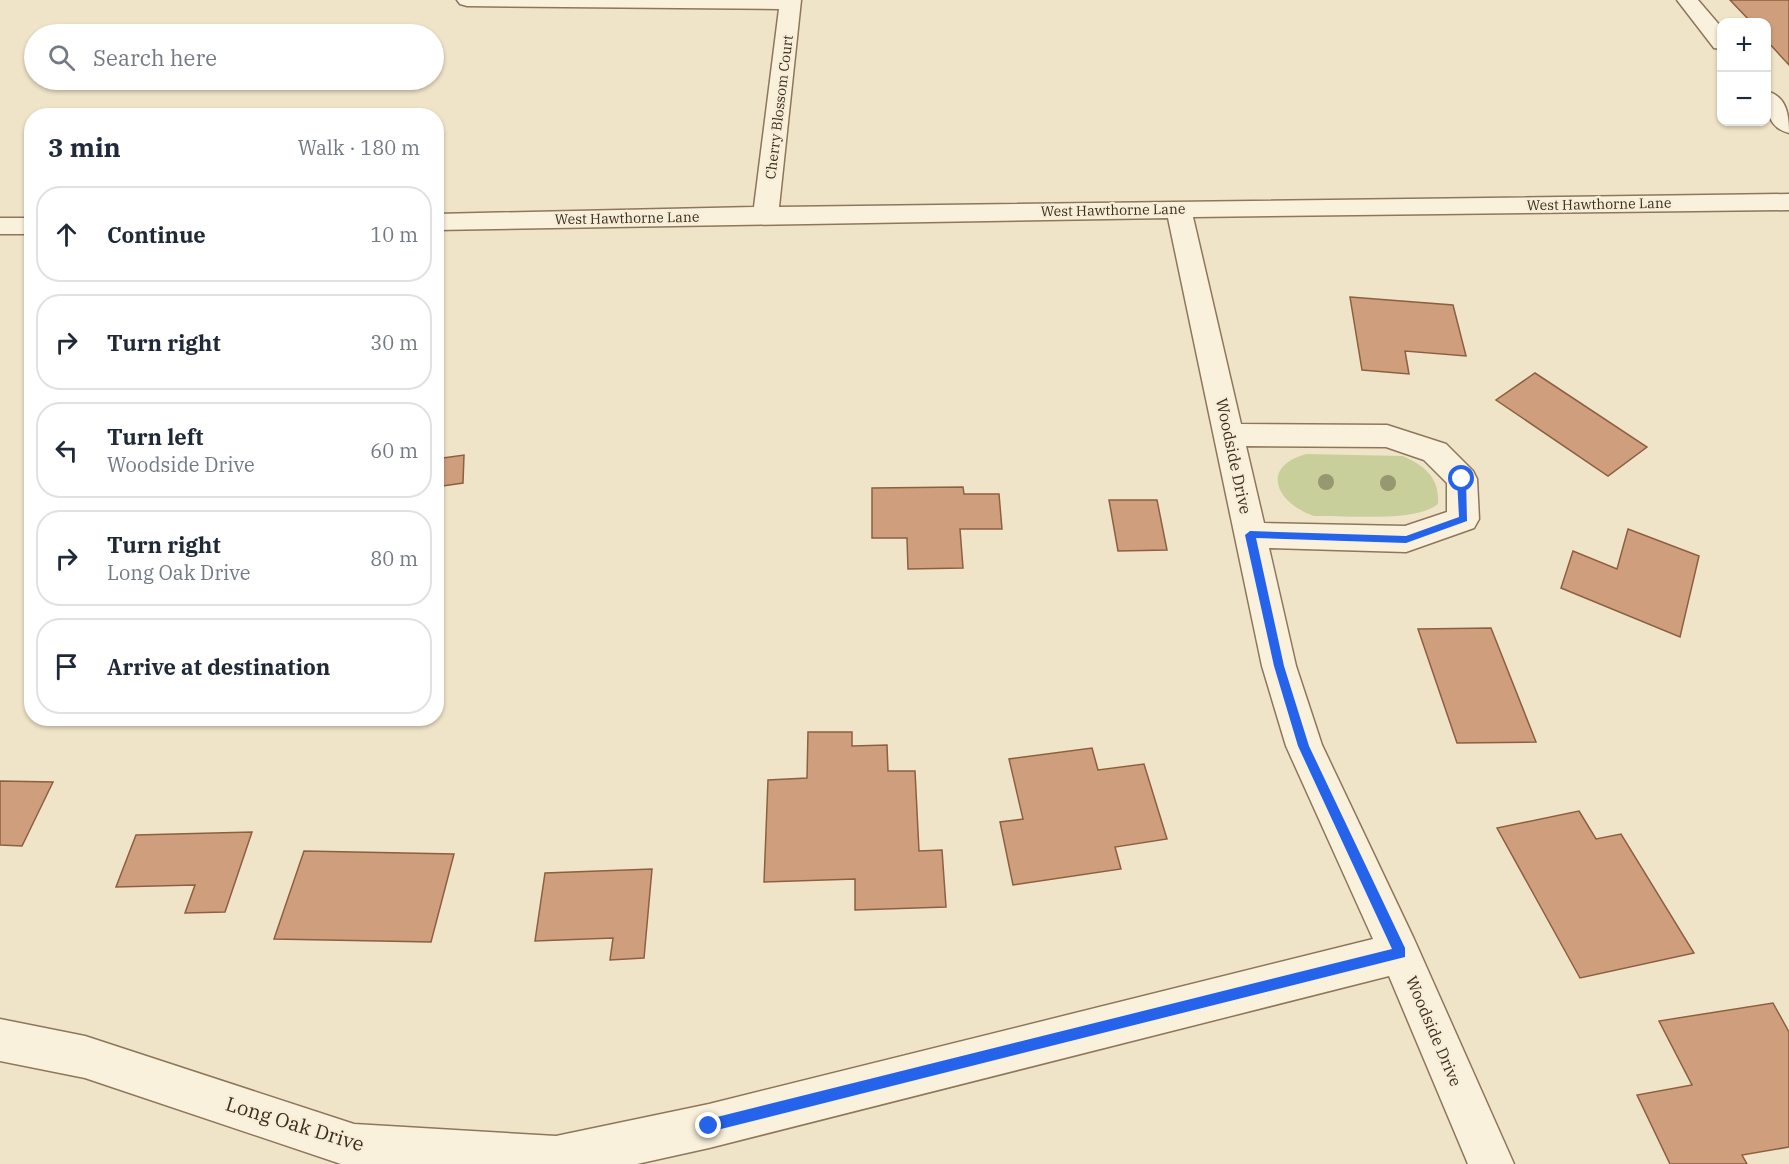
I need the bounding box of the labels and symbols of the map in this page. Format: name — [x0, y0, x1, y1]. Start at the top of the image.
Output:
street label: Cherry Blossom Court — [761, 34, 797, 180]
street label: West Hawthorne Lane — [1527, 194, 1671, 214]
street label: West Hawthorne Lane — [1041, 200, 1185, 220]
street label: West Hawthorne Lane — [555, 208, 699, 228]
street label: Woodside Drive — [1212, 396, 1256, 516]
route start — [1448, 465, 1474, 491]
street label: Woodside Drive — [1402, 973, 1466, 1089]
street label: Long Oak Drive — [223, 1090, 368, 1157]
route end — [695, 1112, 721, 1138]

